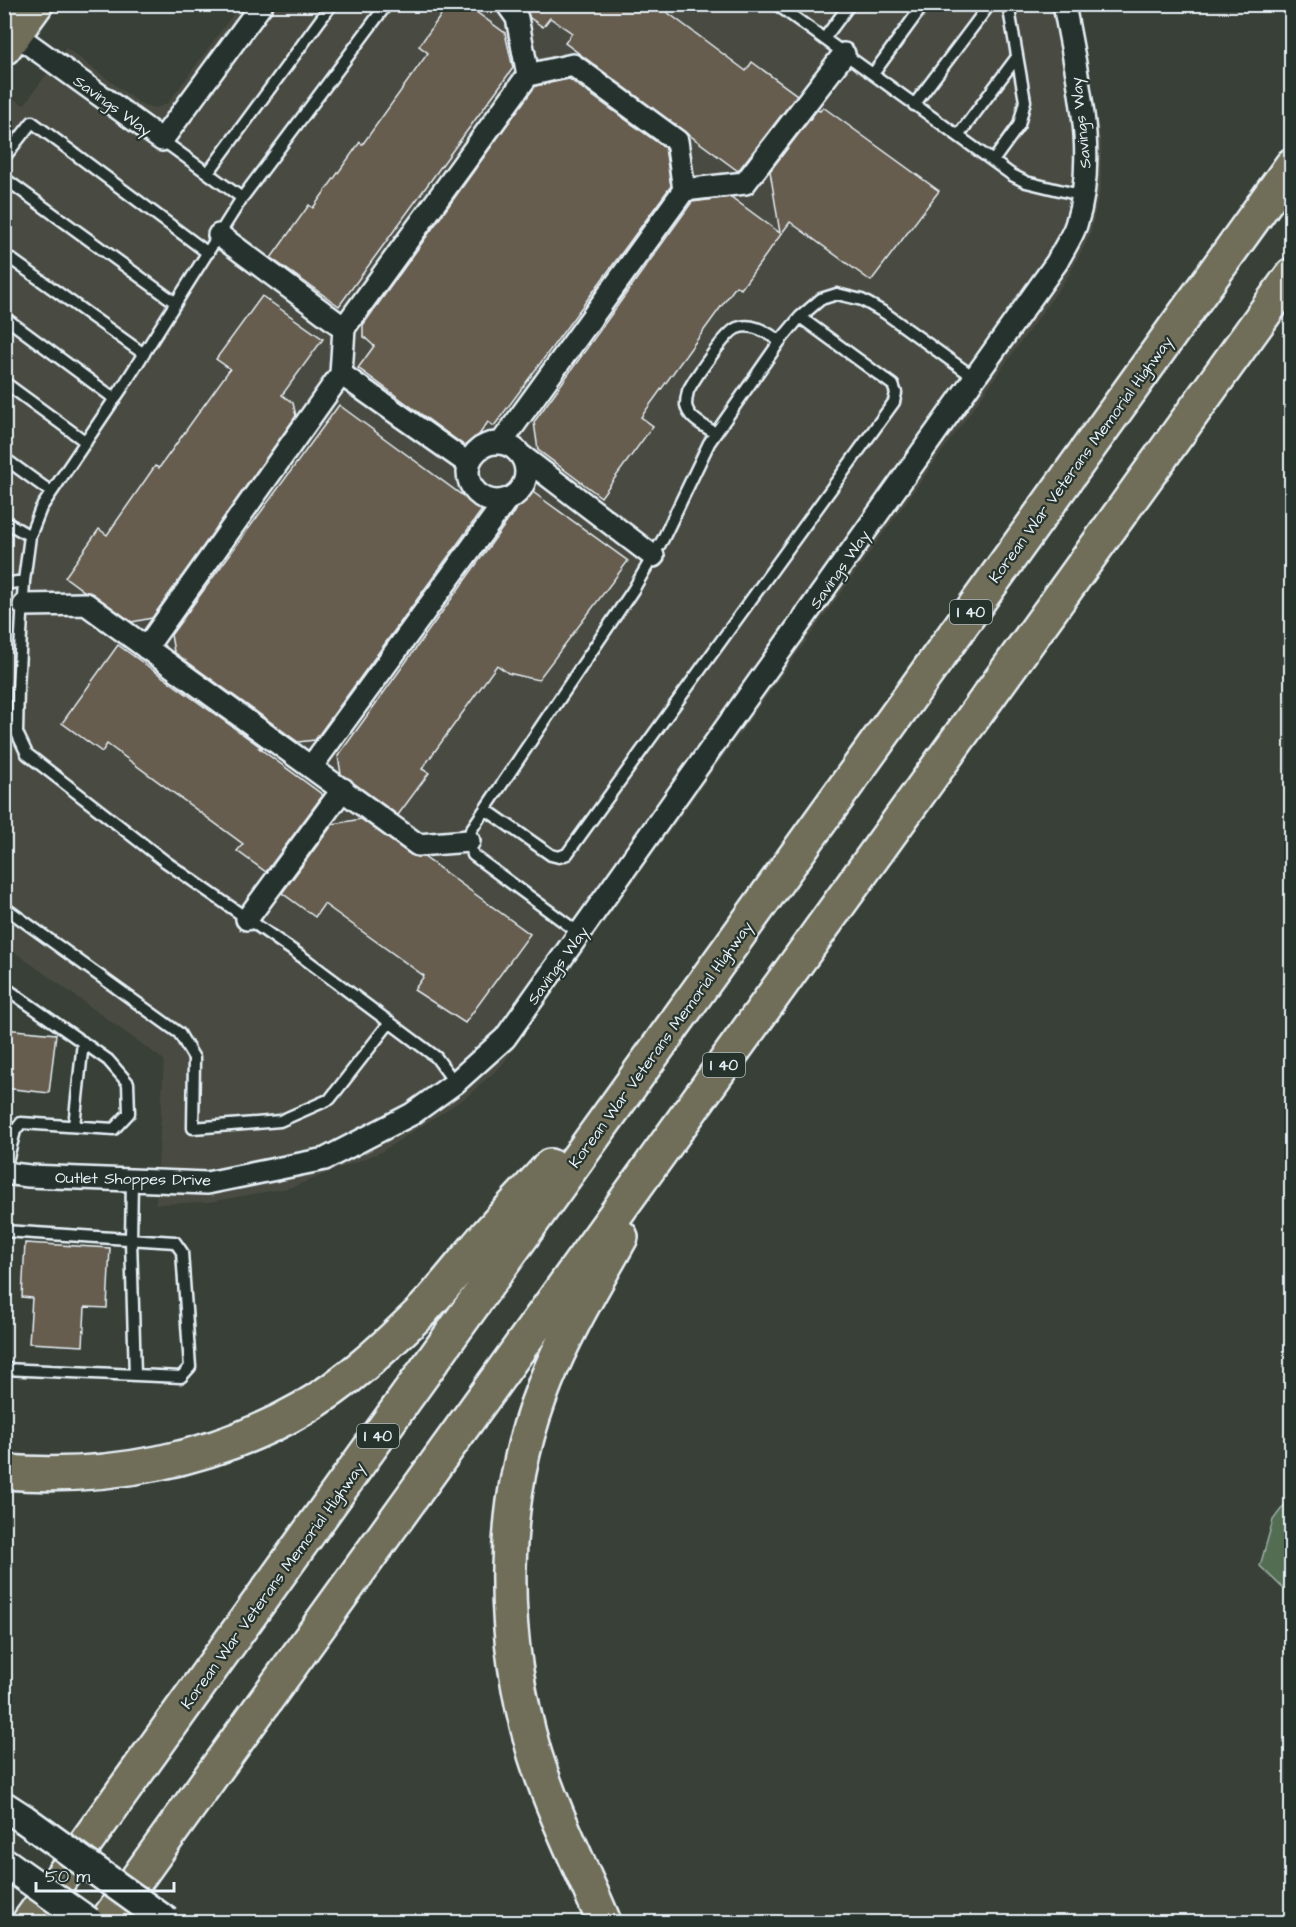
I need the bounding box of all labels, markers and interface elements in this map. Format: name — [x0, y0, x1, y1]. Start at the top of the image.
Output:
street label: Savings Way — [68, 70, 156, 143]
street label: Savings Way — [1065, 76, 1098, 170]
street label: Korean War Veterans Memorial Highway — [984, 332, 1179, 588]
street label: Savings Way — [804, 525, 876, 614]
road number: I 40 — [950, 600, 992, 624]
street label: Korean War Veterans Memorial Highway — [564, 917, 759, 1173]
street label: Savings Way — [522, 922, 595, 1010]
road number: I 40 — [703, 1053, 745, 1077]
street label: Outlet Shoppes Drive — [55, 1167, 212, 1191]
road number: I 40 — [357, 1424, 399, 1448]
street label: Korean War Veterans Memorial Highway — [176, 1458, 371, 1714]
scale bar — [36, 1855, 174, 1893]
text: 50 m — [45, 1864, 90, 1889]

